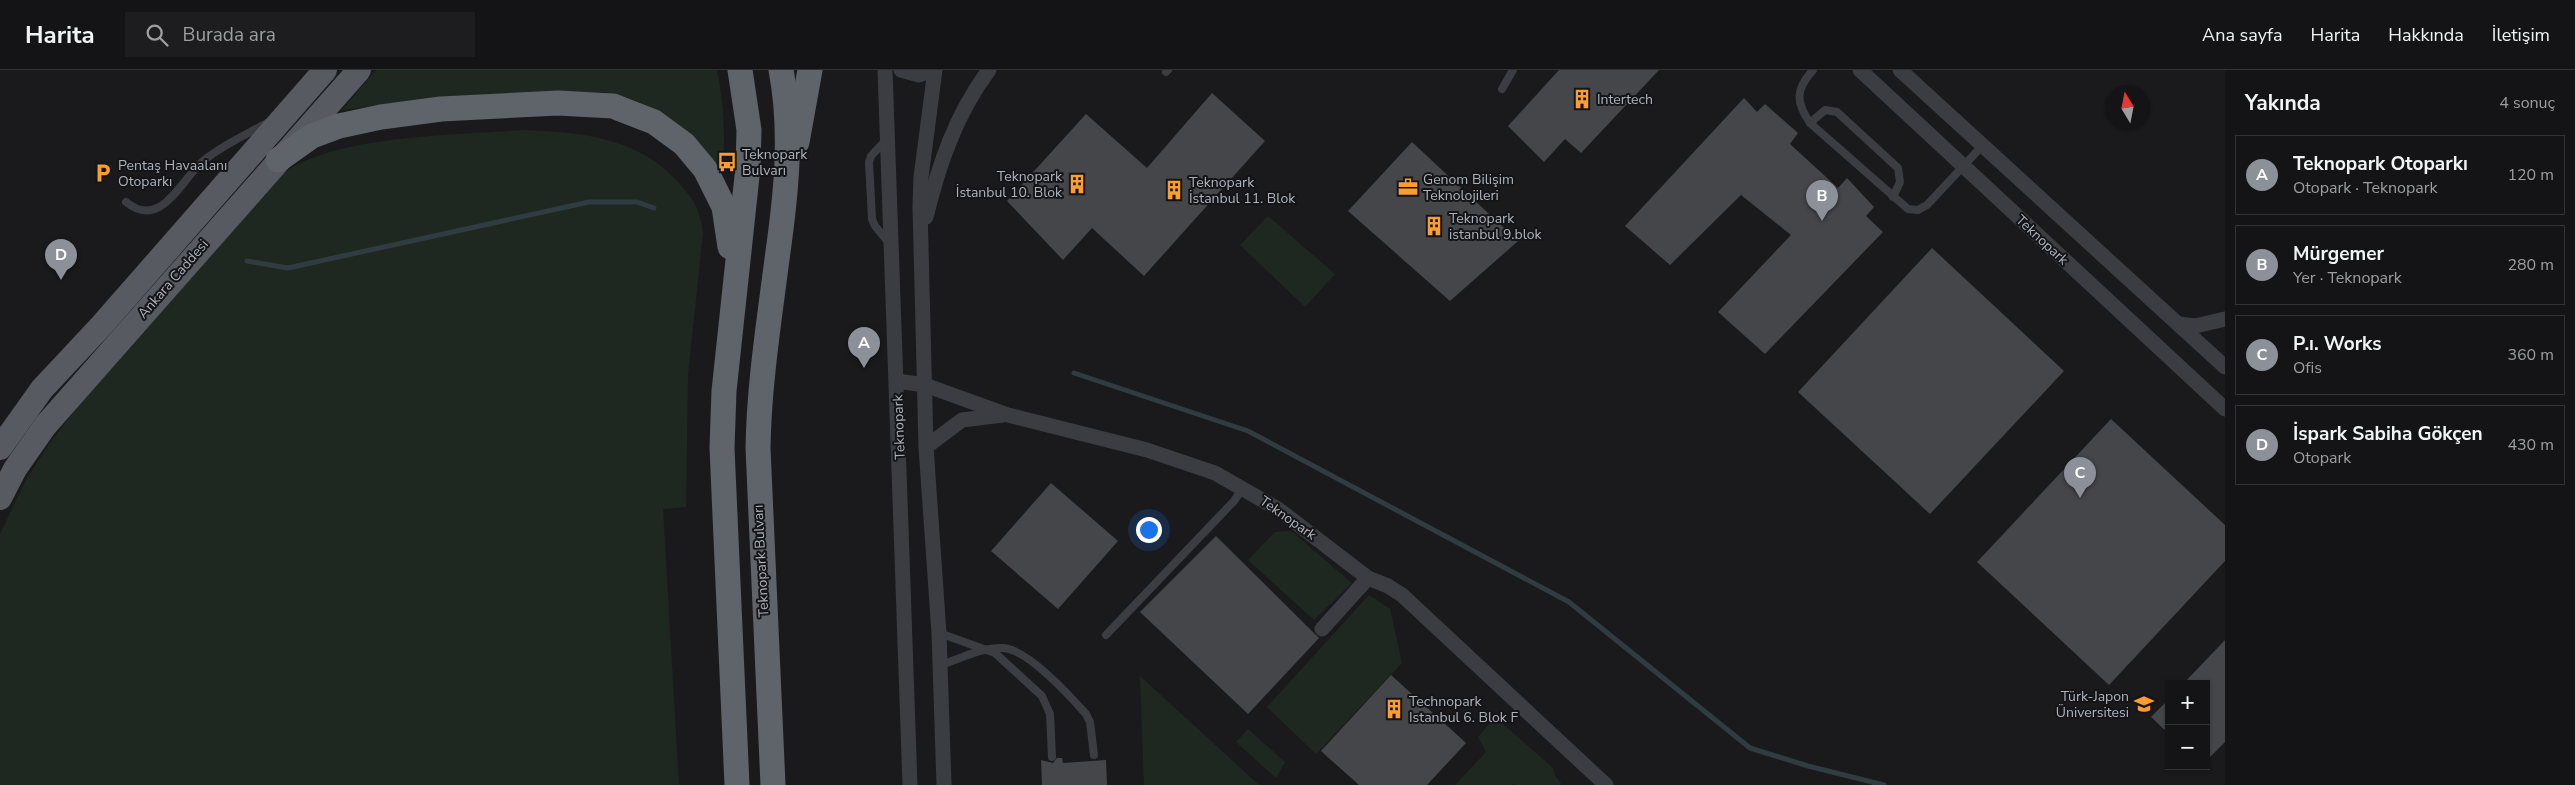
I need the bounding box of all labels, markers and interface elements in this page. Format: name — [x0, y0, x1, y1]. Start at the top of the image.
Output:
search box — [125, 12, 475, 57]
text: Harita — [25, 19, 95, 51]
icon: search — [143, 21, 171, 49]
text: Burada ara — [183, 22, 276, 48]
text: Ana sayfa — [2202, 23, 2282, 47]
text: Harita — [2310, 23, 2360, 47]
text: Hakkında — [2388, 23, 2464, 47]
text: İletişim — [2492, 23, 2550, 47]
north arrow — [2105, 85, 2150, 130]
building icon: Intertech — [1571, 88, 1593, 110]
text: Yakında — [2245, 89, 2321, 117]
place label: Intertech — [1597, 90, 1653, 109]
text: 4 sonuç — [2499, 92, 2555, 114]
place label: Teknopark Bulvarı — [742, 145, 808, 180]
bus stop icon: Teknopark Bulvarı — [716, 151, 738, 173]
text: Teknopark Otoparkı — [2293, 151, 2468, 177]
place label: Pentaş Havaalanı Otoparkı — [118, 156, 227, 191]
parking icon: Pentaş Havaalanı Otoparkı — [92, 162, 114, 184]
text: A — [2256, 164, 2268, 186]
text: 120 m — [2507, 164, 2554, 186]
place label: Teknopark İstanbul 10. Blok — [956, 167, 1063, 202]
place label: Genom Bilişim Teknolojileri — [1423, 170, 1514, 205]
building icon: Teknopark İstanbul 10. Blok — [1066, 173, 1088, 195]
place label: Teknopark İstanbul 11. Blok — [1189, 173, 1296, 208]
office icon: Genom Bilişim Teknolojileri — [1397, 176, 1419, 198]
text: Otopark · Teknopark — [2293, 177, 2438, 199]
building icon: Teknopark İstanbul 11. Blok — [1163, 179, 1185, 201]
pin: B — [1806, 180, 1838, 221]
place label: Teknopark istanbul 9.blok — [1449, 209, 1543, 244]
street label: Teknopark — [2012, 211, 2073, 270]
building icon: Teknopark istanbul 9.blok — [1423, 215, 1445, 237]
street label: Ankara Caddesi — [133, 235, 213, 323]
pin: D — [45, 239, 77, 280]
text: Mürgemer — [2293, 241, 2384, 267]
text: B — [2256, 254, 2268, 276]
text: 280 m — [2507, 254, 2554, 276]
text: Yer · Teknopark — [2293, 267, 2402, 289]
pin: A — [848, 327, 880, 368]
text: P.ı. Works — [2293, 331, 2381, 357]
text: C — [2257, 344, 2267, 366]
text: 360 m — [2507, 344, 2554, 366]
text: Ofis — [2293, 357, 2322, 379]
street label: Teknopark — [888, 393, 910, 460]
text: İspark Sabiha Gökçen — [2293, 421, 2483, 447]
text: D — [2256, 434, 2268, 456]
text: 430 m — [2507, 434, 2554, 456]
text: Otopark — [2293, 447, 2351, 469]
pin: C — [2064, 457, 2096, 498]
street label: Teknopark — [1256, 492, 1321, 545]
street label: Teknopark Bulvarı — [749, 504, 773, 618]
your location — [1136, 517, 1162, 543]
map controls — [2165, 680, 2210, 770]
button: + — [2165, 680, 2210, 725]
place label: Türk-Japon Üniversitesi — [2056, 687, 2129, 722]
place label: Technopark Istanbul 6. Blok F — [1409, 692, 1518, 727]
school or university icon: Türk-Japon Üniversitesi — [2133, 693, 2155, 715]
building icon: Technopark Istanbul 6. Blok F — [1383, 698, 1405, 720]
button: − — [2165, 725, 2210, 770]

